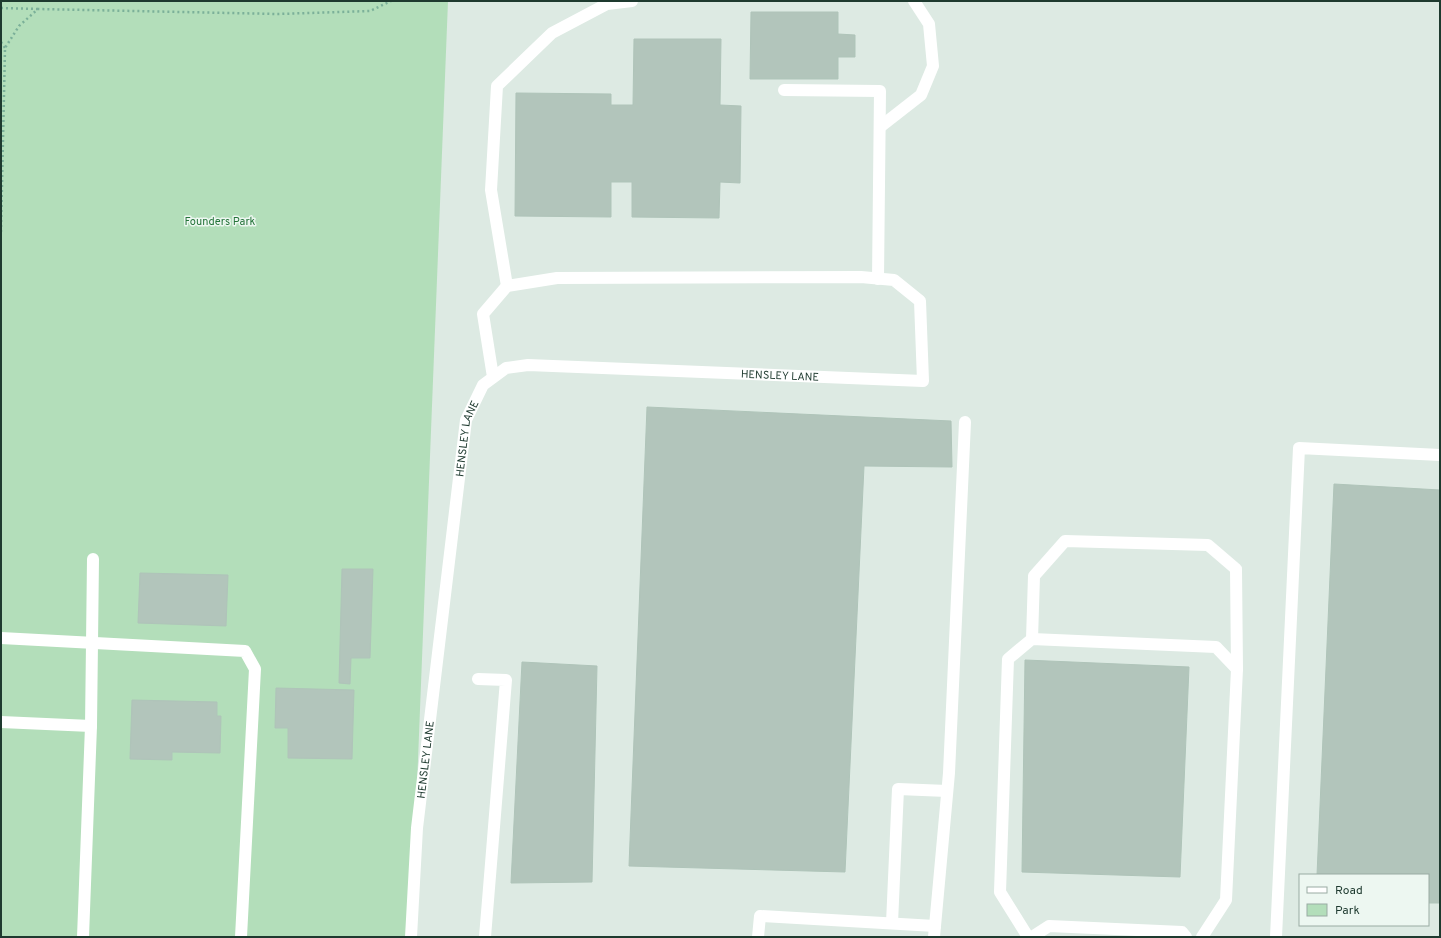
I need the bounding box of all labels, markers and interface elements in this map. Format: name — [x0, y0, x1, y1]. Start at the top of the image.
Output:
park label: Founders Park — [185, 215, 256, 229]
street label: HENSLEY LANE — [741, 368, 819, 385]
street label: HENSLEY LANE — [453, 398, 482, 478]
street label: HENSLEY LANE — [415, 720, 438, 800]
legend — [1299, 874, 1429, 926]
text: Road — [1335, 883, 1363, 899]
text: Park — [1335, 903, 1360, 919]

